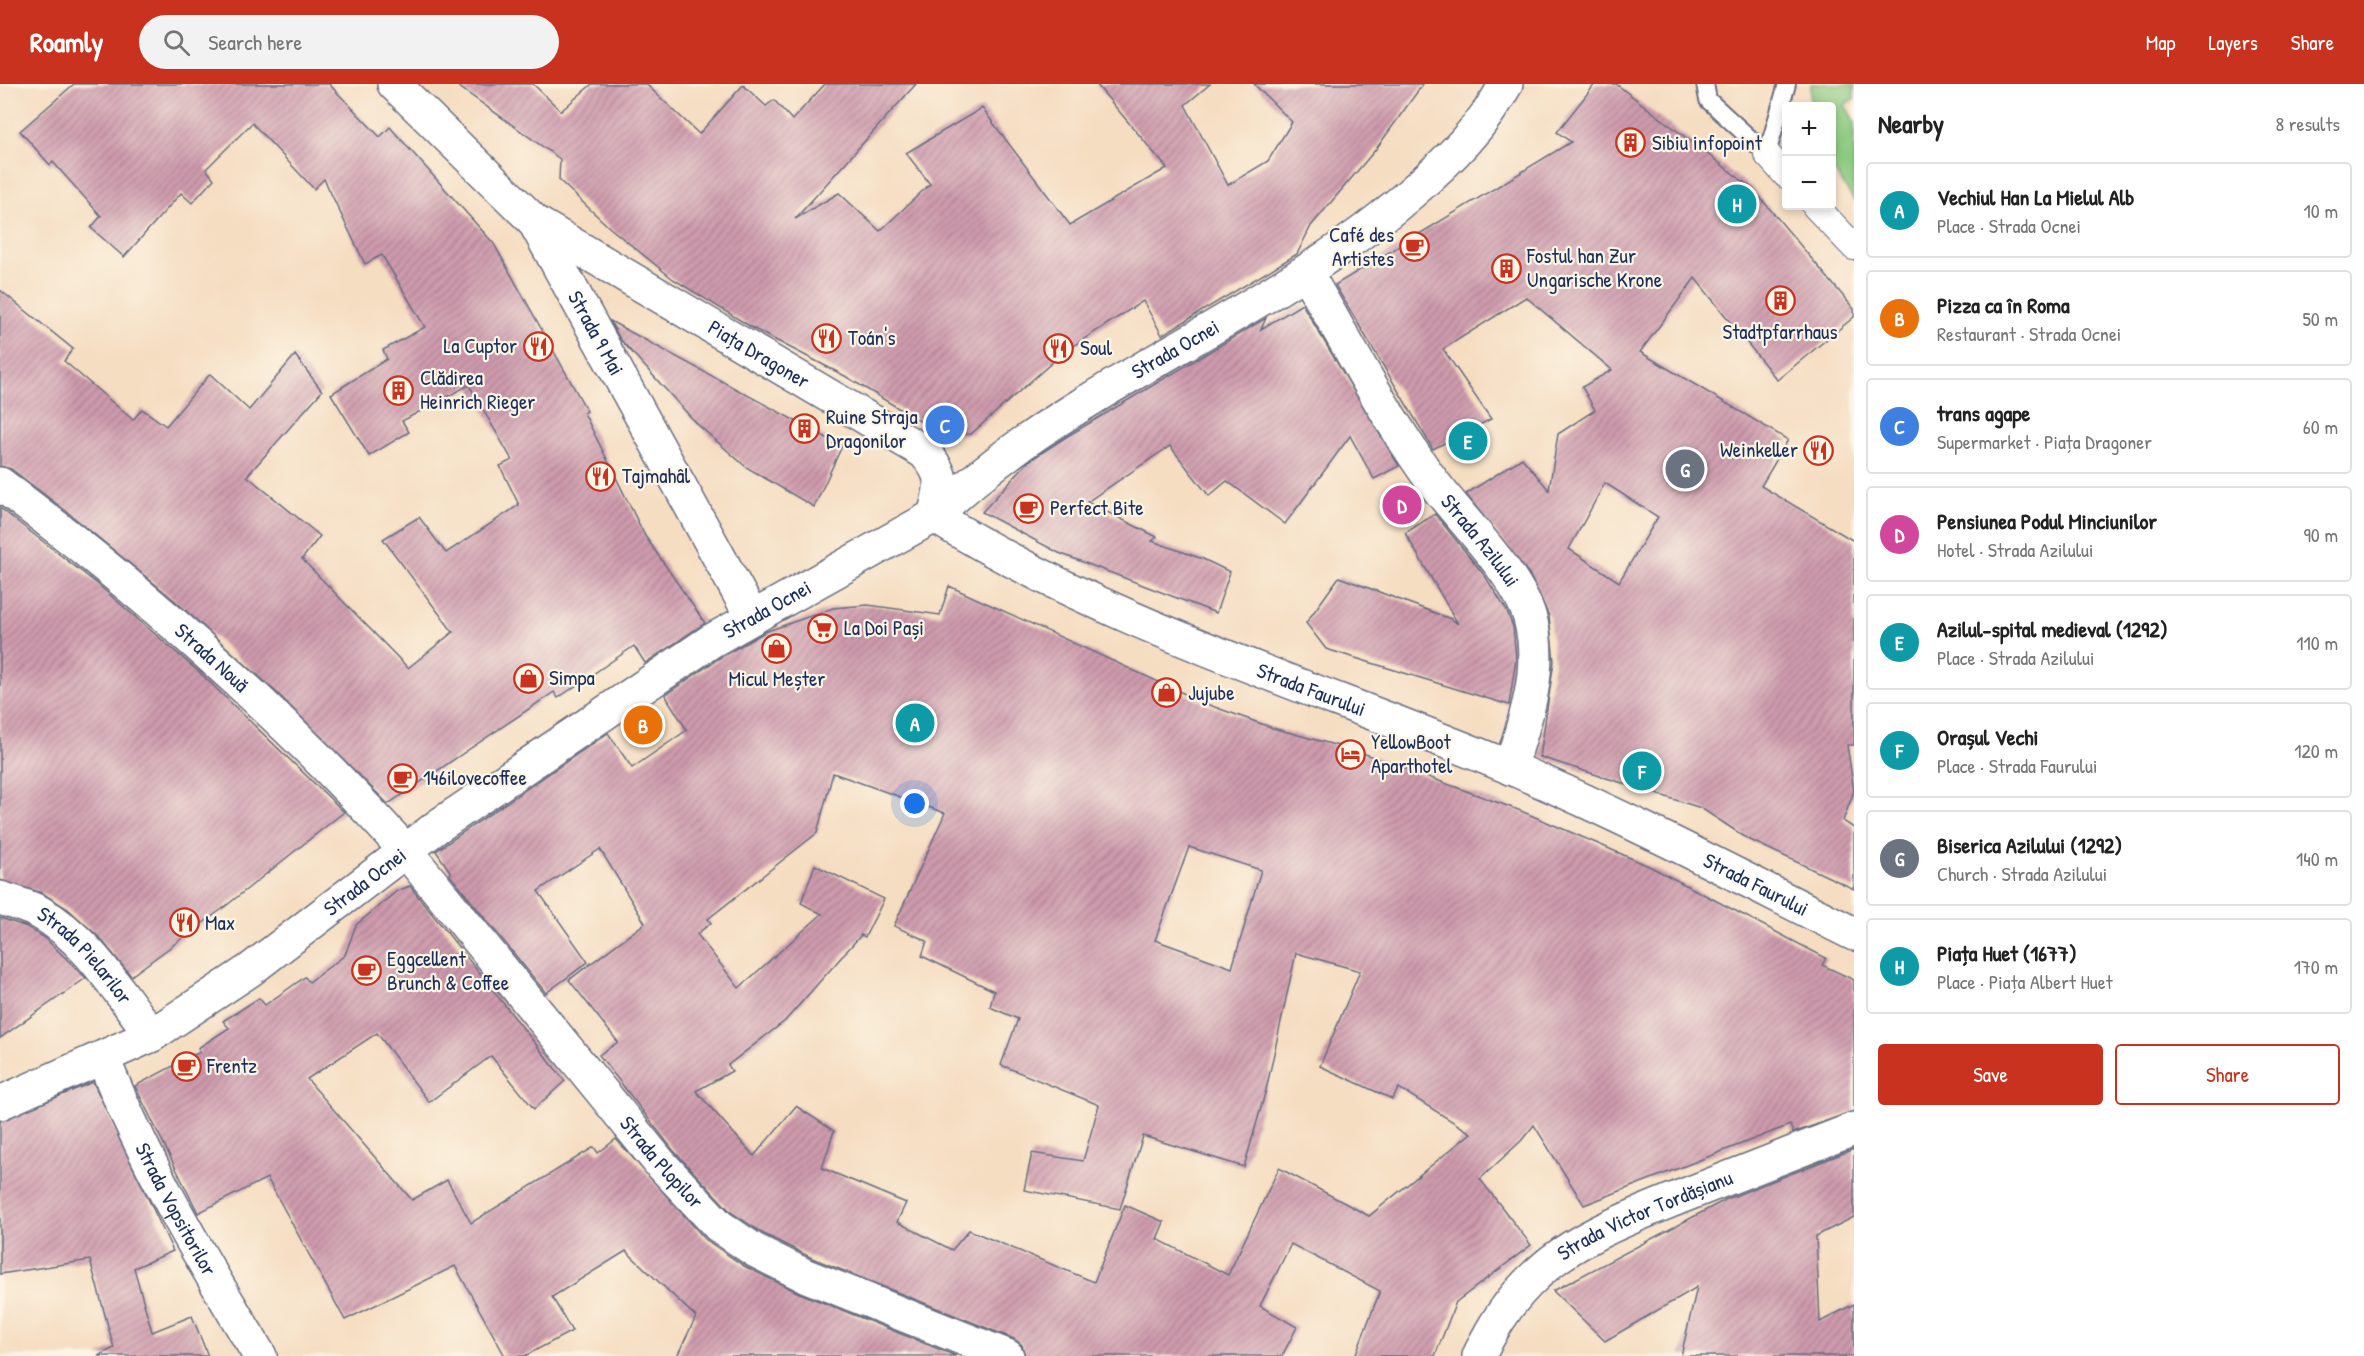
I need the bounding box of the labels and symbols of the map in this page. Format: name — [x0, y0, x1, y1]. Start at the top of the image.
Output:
building icon: Sibiu infopoint — [1615, 127, 1647, 159]
place label: Sibiu infopoint — [1652, 128, 1763, 157]
pin: H — [1718, 182, 1756, 226]
place label: Café des Artistes — [1329, 220, 1394, 273]
cafe icon: Café des Artistes — [1399, 231, 1431, 263]
place label: Fostul han Zur Ungarische Krone — [1526, 241, 1662, 294]
building icon: Fostul han Zur Ungarische Krone — [1490, 252, 1522, 284]
street label: Strada 9 Mai — [561, 285, 631, 381]
building icon: Stadtpfarrhaus — [1764, 285, 1796, 317]
street label: Strada Ocnei — [1126, 312, 1224, 386]
street label: Piața Dragoner — [703, 313, 815, 395]
place label: Stadtpfarrhaus — [1723, 317, 1837, 346]
restaurant icon: Toán's — [811, 322, 843, 354]
place label: Toán's — [848, 323, 896, 352]
restaurant icon: La Cuptor — [522, 330, 554, 362]
place label: La Cuptor — [443, 331, 517, 360]
restaurant icon: Soul — [1043, 332, 1075, 364]
place label: Soul — [1080, 333, 1113, 362]
place label: Clădirea Heinrich Rieger — [420, 363, 535, 416]
building icon: Clădirea Heinrich Rieger — [383, 374, 415, 406]
place label: Ruine Straja Dragonilor — [826, 402, 918, 455]
pin: C — [926, 402, 964, 448]
building icon: Ruine Straja Dragonilor — [789, 413, 821, 445]
pin: E — [1448, 418, 1488, 464]
restaurant icon: Weinkeller — [1803, 434, 1835, 466]
place label: Weinkeller — [1720, 435, 1798, 464]
pin: G — [1666, 446, 1704, 492]
restaurant icon: Tajmahâl — [585, 460, 617, 492]
place label: Tajmahâl — [622, 461, 691, 490]
pin: D — [1382, 482, 1422, 528]
street label: Strada Azilului — [1434, 488, 1527, 592]
cafe icon: Perfect Bite — [1013, 492, 1045, 524]
place label: Perfect Bite — [1050, 493, 1144, 522]
street label: Strada Ocnei — [717, 573, 816, 645]
supermarket icon: La Doi Pași — [807, 612, 839, 644]
place label: La Doi Pași — [844, 613, 924, 642]
street label: Strada Nouă — [169, 616, 256, 699]
shop icon: Micul Meșter — [761, 632, 793, 664]
street label: Strada Faurului — [1253, 655, 1370, 723]
shop icon: Simpa — [512, 662, 544, 694]
place label: Simpa — [549, 663, 595, 692]
place label: Micul Meșter — [729, 664, 825, 693]
shop icon: Jujube — [1151, 677, 1183, 709]
place label: Jujube — [1188, 678, 1235, 707]
pin: A — [896, 700, 934, 746]
pin: B — [624, 702, 662, 748]
place label: YellowBoot Aparthotel — [1371, 727, 1453, 780]
hotel icon: YellowBoot Aparthotel — [1334, 738, 1366, 770]
pin: F — [1622, 748, 1662, 794]
cafe icon: 146ilovecoffee — [386, 762, 418, 794]
place label: 146ilovecoffee — [423, 763, 527, 792]
your location — [900, 789, 929, 818]
street label: Strada Ocnei — [317, 841, 412, 922]
street label: Strada Faurului — [1699, 846, 1814, 923]
street label: Strada Pielarilor — [32, 899, 139, 1010]
restaurant icon: Max — [168, 907, 200, 939]
place label: Max — [205, 908, 235, 937]
place label: Eggcellent Brunch & Coffee — [387, 944, 509, 997]
cafe icon: Eggcellent Brunch & Coffee — [350, 955, 382, 987]
cafe icon: Frentz — [170, 1050, 202, 1082]
place label: Frentz — [206, 1051, 257, 1080]
street label: Strada Plopilor — [613, 1110, 710, 1215]
street label: Strada Vopsitorilor — [129, 1138, 224, 1281]
street label: Strada Victor Tordășianu — [1551, 1163, 1737, 1267]

